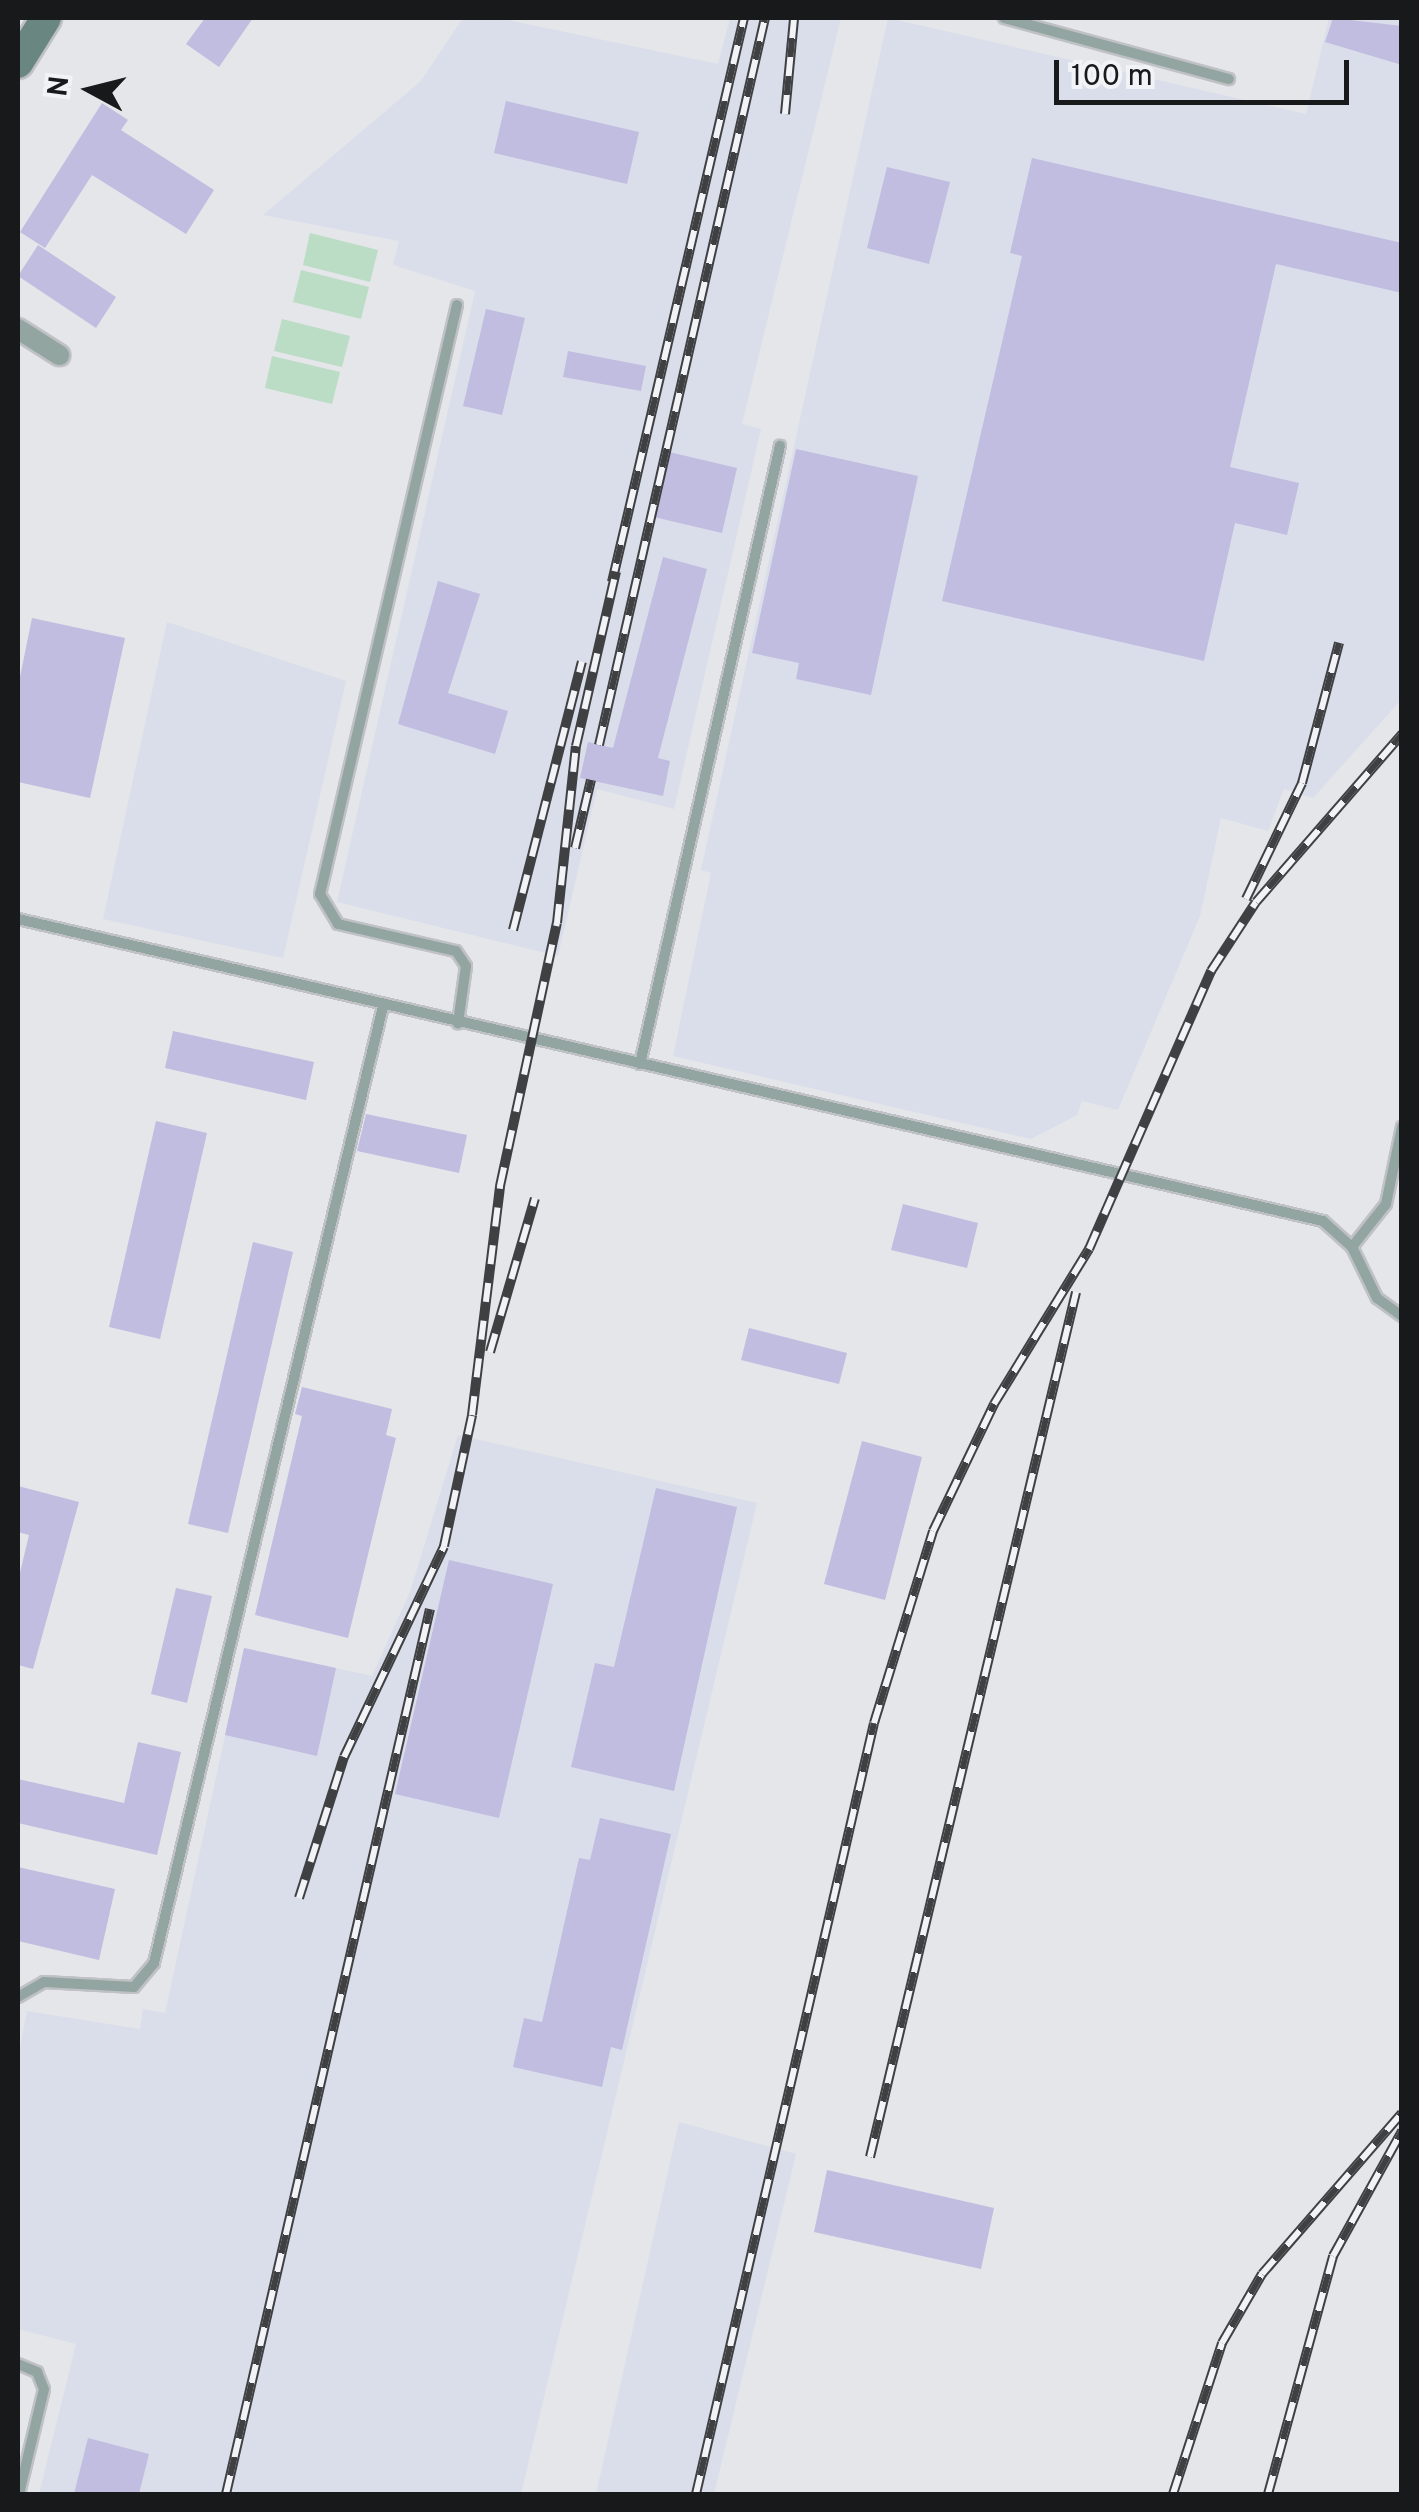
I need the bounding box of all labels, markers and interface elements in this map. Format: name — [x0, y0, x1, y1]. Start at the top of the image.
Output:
north arrow — [40, 40, 140, 140]
scale bar — [1059, 40, 1354, 102]
text: 100 m — [1071, 59, 1153, 96]
text: N — [41, 74, 79, 99]

